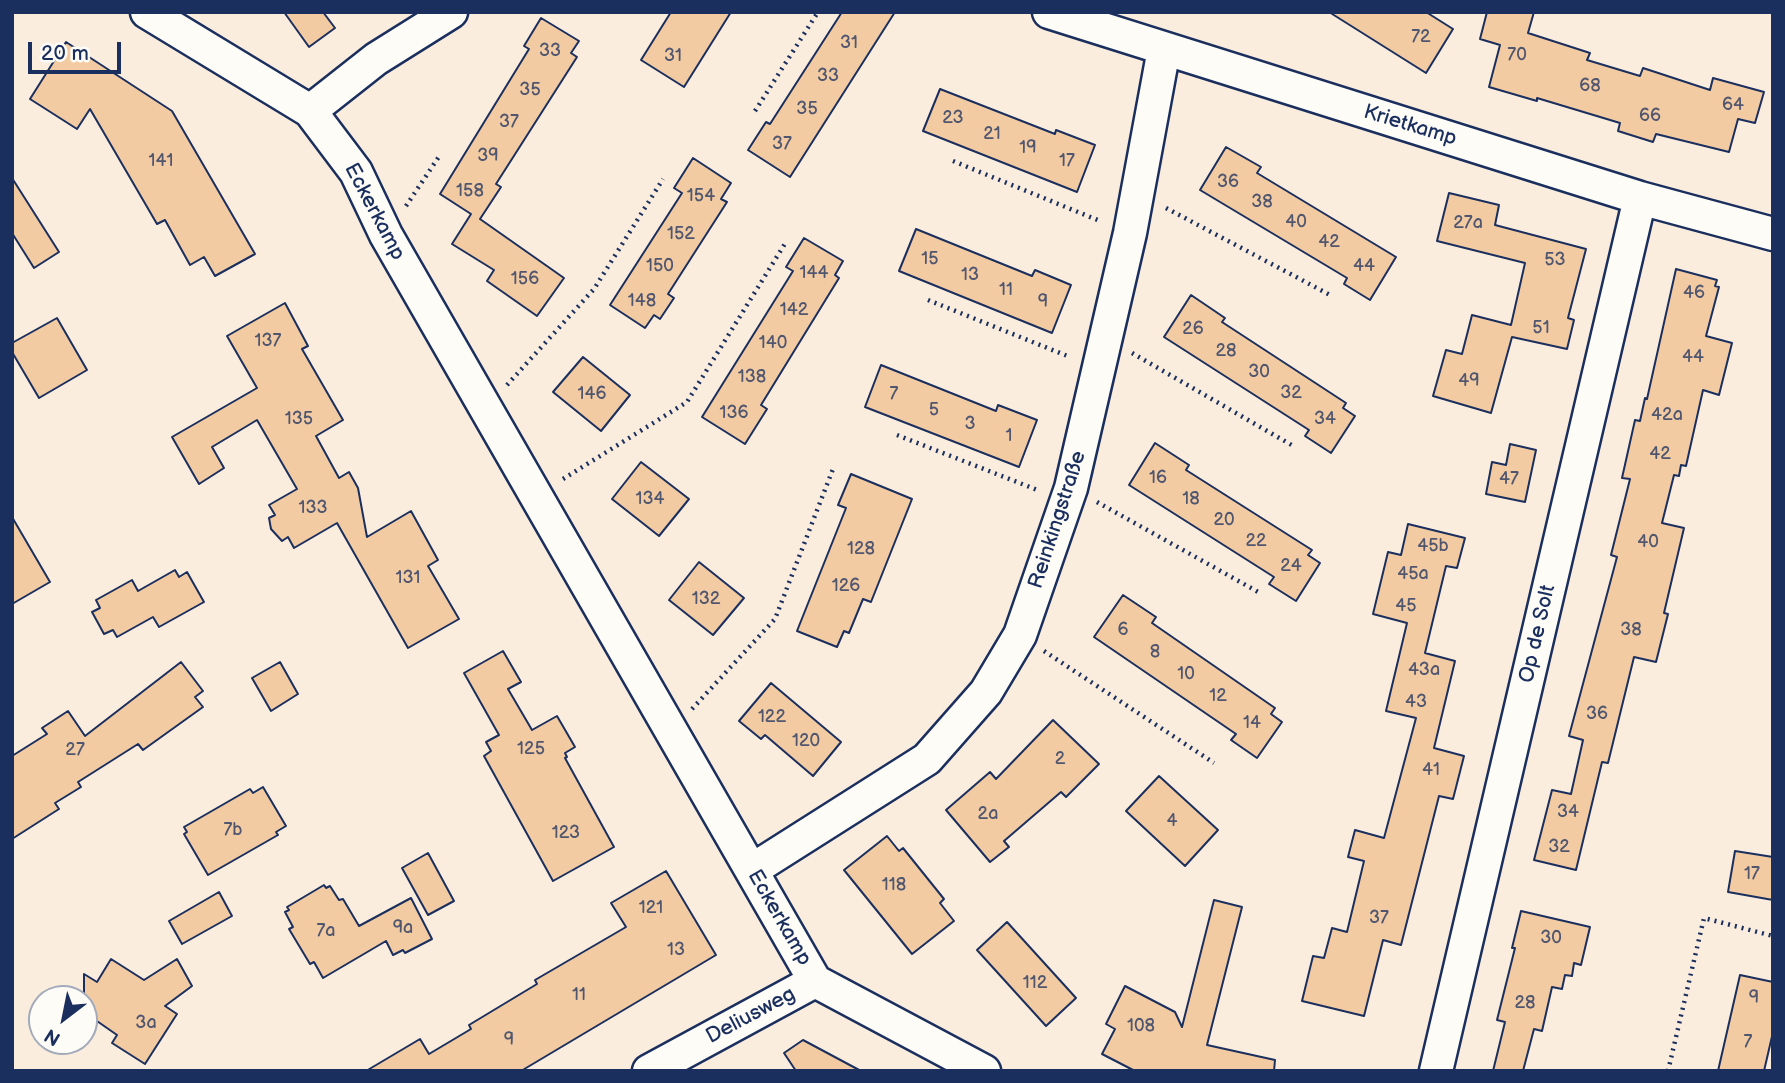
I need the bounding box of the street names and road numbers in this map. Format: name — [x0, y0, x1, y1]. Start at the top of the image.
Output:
street label: Krietkamp — [1360, 100, 1460, 152]
street label: Eckerkamp — [338, 159, 410, 265]
street label: Reinkingstraße — [1024, 448, 1092, 592]
street label: Op de Solt — [1515, 583, 1561, 685]
street label: Eckerkamp — [742, 866, 816, 970]
street label: Deliusweg — [702, 982, 800, 1050]

